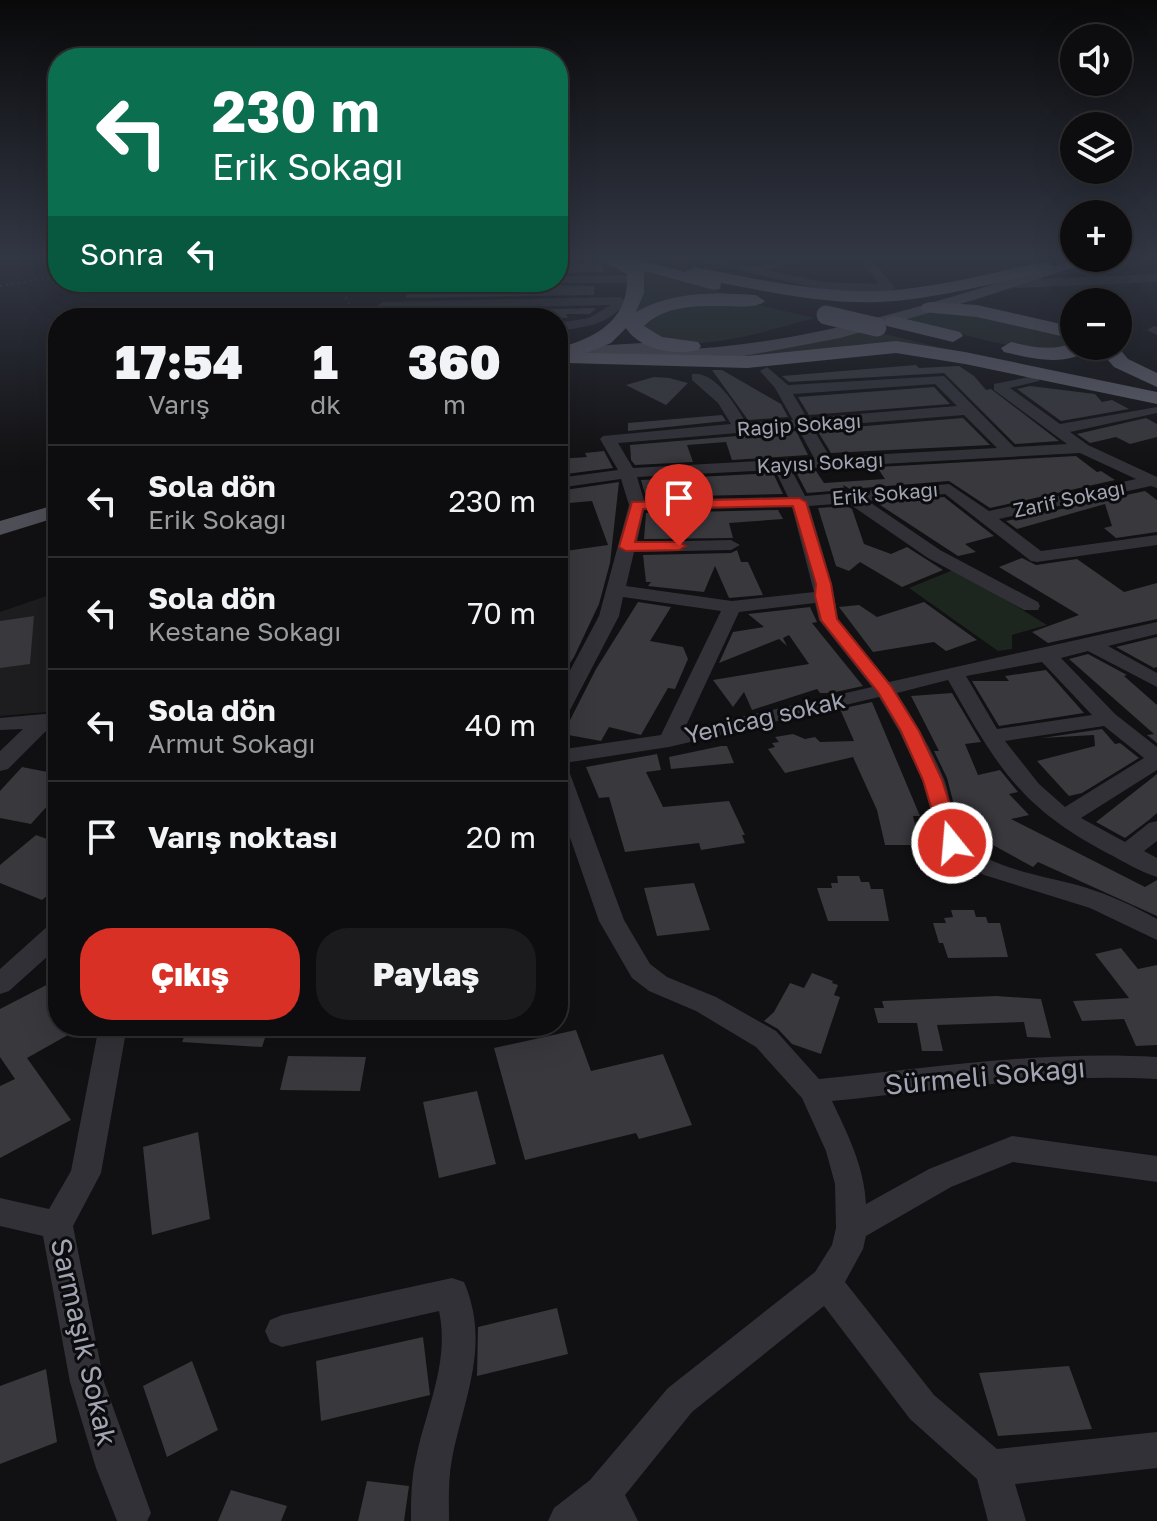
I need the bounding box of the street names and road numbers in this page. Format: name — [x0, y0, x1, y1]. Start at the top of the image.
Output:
street label: Ragip Sokağı — [736, 408, 862, 440]
street label: Kayısı Sokağı — [756, 447, 884, 477]
street label: Zarif Sokağı — [1011, 474, 1127, 522]
street label: Erik Sokağı — [831, 476, 939, 510]
street label: Yenicag sokak — [682, 684, 848, 749]
street label: Sürmeli Sokağı — [883, 1050, 1087, 1101]
street label: Sarmaşık Sokak — [45, 1235, 124, 1449]

